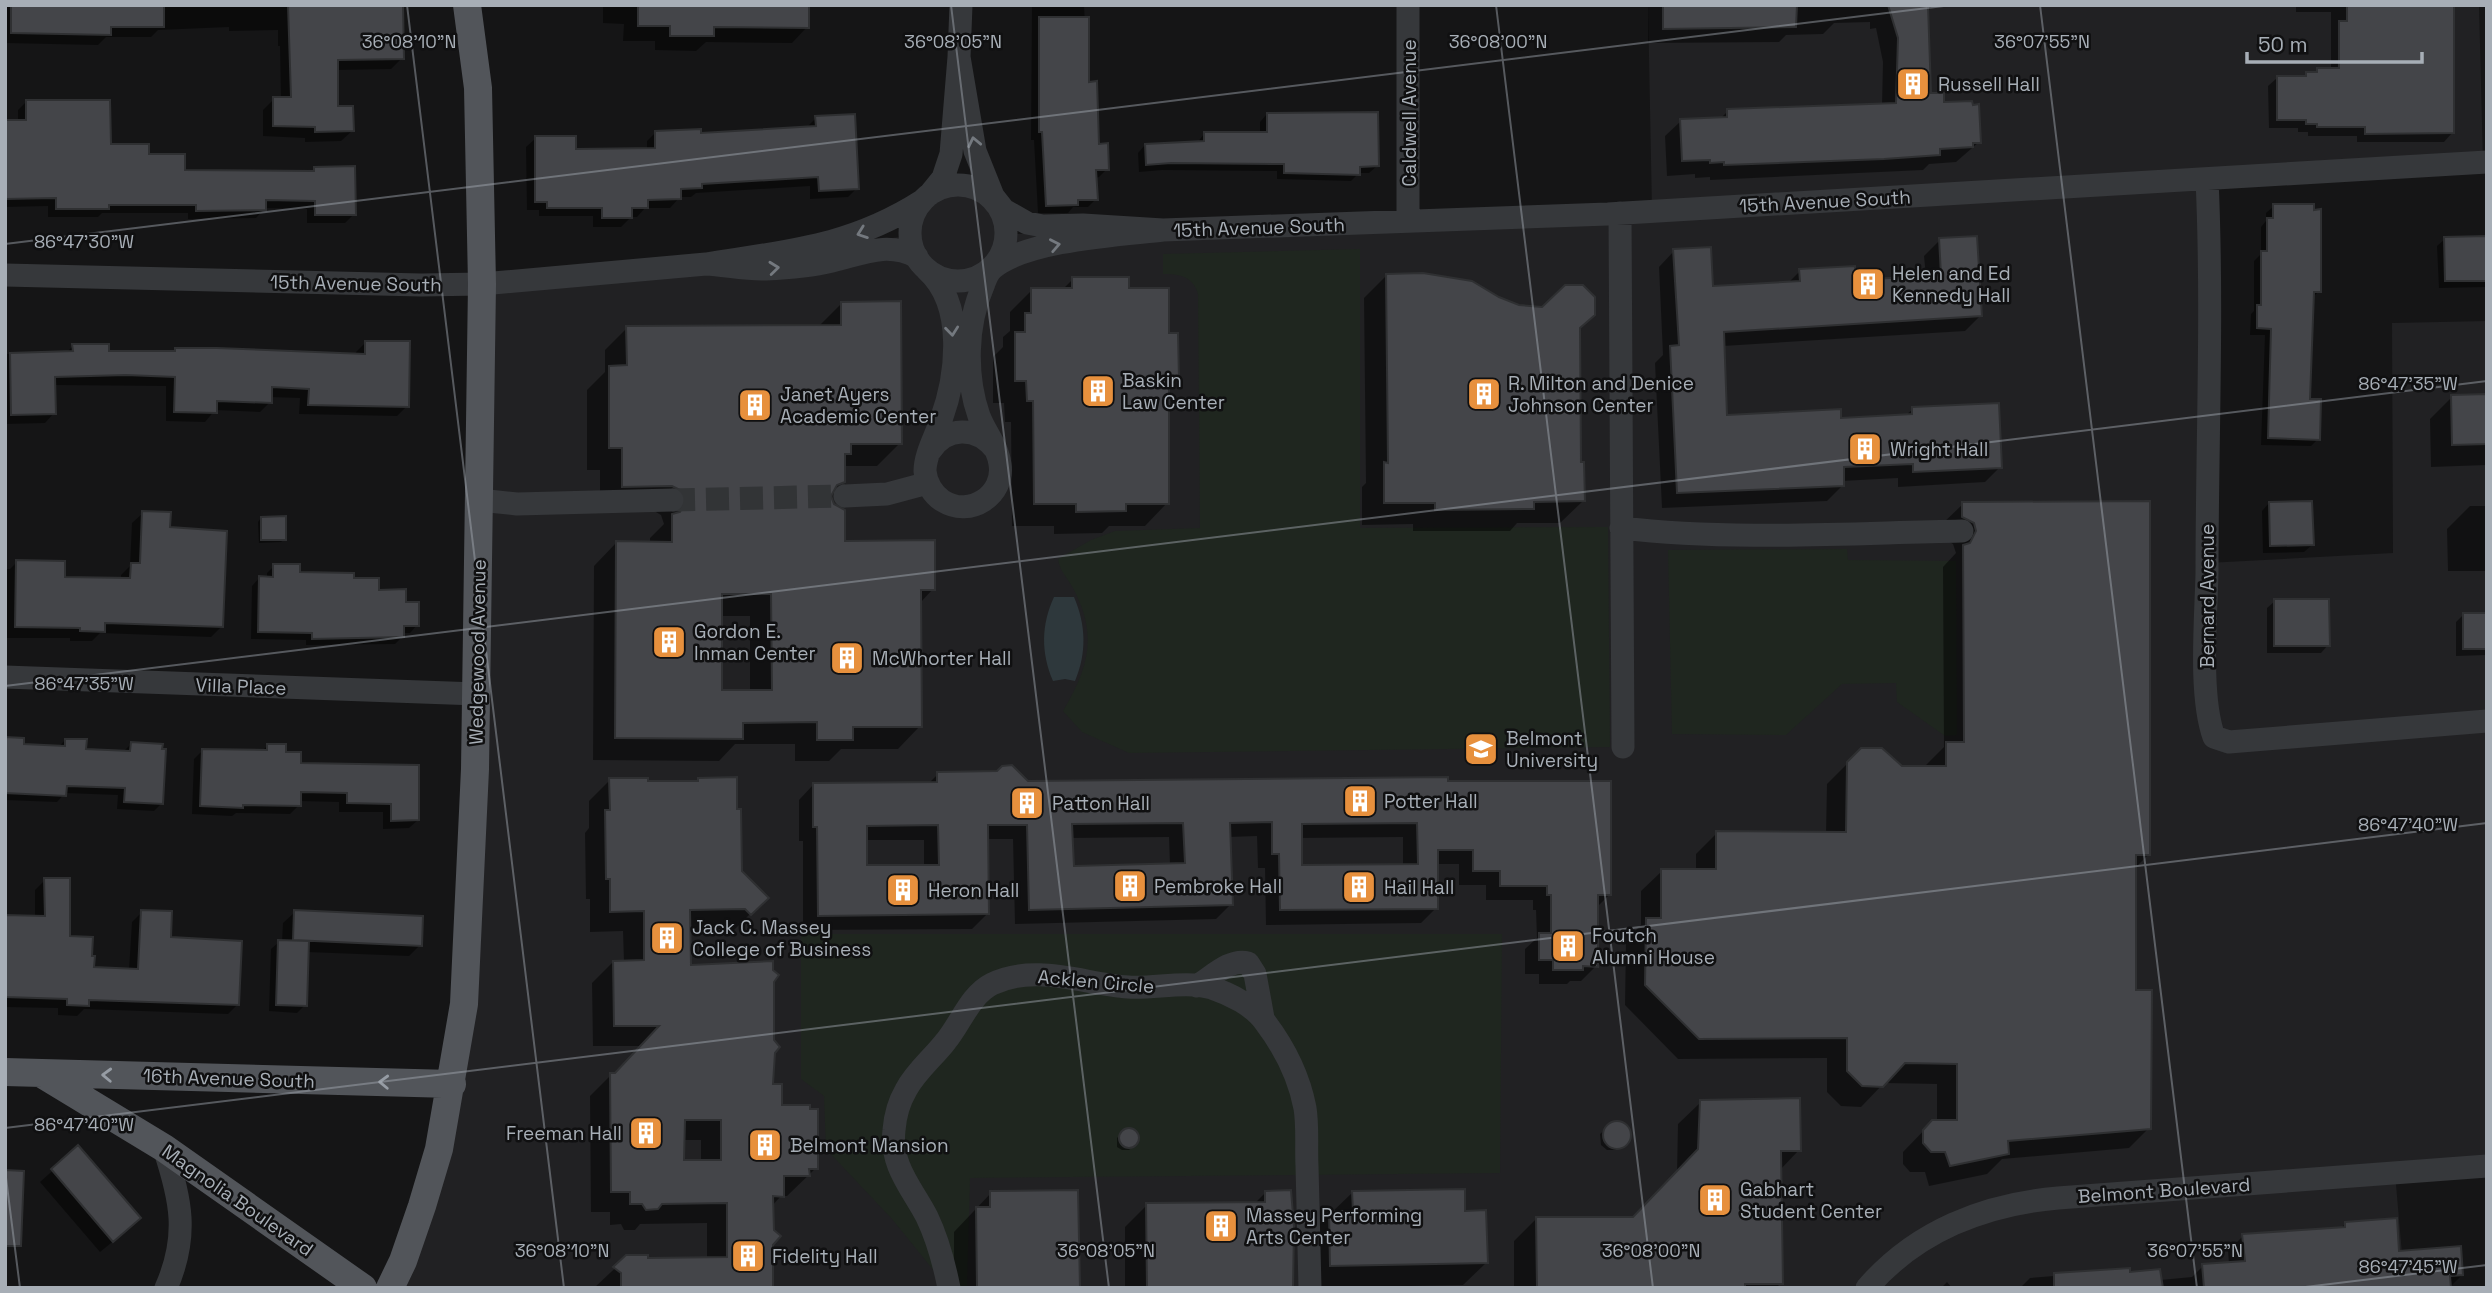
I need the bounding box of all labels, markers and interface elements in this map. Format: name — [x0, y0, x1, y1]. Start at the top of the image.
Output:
scale bar — [2247, 21, 2422, 65]
text: 36°08'10"N — [362, 30, 456, 53]
text: 36°08'05"N — [904, 30, 1002, 53]
text: 36°08'00"N — [1449, 30, 1547, 53]
text: 36°07'55"N — [1994, 30, 2090, 53]
text: 50 m — [2258, 31, 2308, 58]
street label: Caldwell Avenue — [1397, 39, 1422, 187]
building icon: Russell Hall — [1894, 65, 1932, 103]
place label: Russell Hall — [1938, 72, 2040, 97]
one-way arrow — [967, 136, 982, 148]
street label: 15th Avenue South — [1739, 185, 1911, 218]
street label: 15th Avenue South — [1173, 212, 1345, 243]
one-way arrow — [856, 225, 868, 239]
text: 86°47'30"W — [34, 230, 134, 253]
one-way arrow — [1049, 238, 1061, 253]
one-way arrow — [768, 261, 779, 276]
place label: Helen and Ed Kennedy Hall — [1892, 261, 2011, 308]
building icon: Helen and Ed Kennedy Hall — [1849, 265, 1887, 303]
street label: 15th Avenue South — [270, 270, 442, 297]
one-way arrow — [944, 326, 959, 337]
place label: Baskin Law Center — [1122, 368, 1225, 415]
place label: R. Milton and Denice Johnson Center — [1508, 371, 1694, 418]
building icon: Baskin Law Center — [1079, 372, 1117, 410]
text: 86°47'35"W — [2358, 372, 2458, 395]
building icon: R. Milton and Denice Johnson Center — [1465, 375, 1503, 413]
place label: Janet Ayers Academic Center — [780, 382, 936, 429]
building icon: Janet Ayers Academic Center — [736, 386, 774, 424]
building icon: Wright Hall — [1846, 430, 1884, 468]
place label: Wright Hall — [1890, 437, 1988, 462]
street label: Bernard Avenue — [2195, 524, 2220, 668]
street label: Wedgewood Avenue — [463, 559, 492, 745]
place label: Gordon E. Inman Center — [694, 619, 816, 666]
building icon: Gordon E. Inman Center — [650, 623, 688, 661]
building icon: McWhorter Hall — [828, 639, 866, 677]
place label: McWhorter Hall — [872, 646, 1011, 671]
text: 86°47'35"W — [34, 672, 134, 695]
street label: Villa Place — [195, 672, 287, 701]
place label: Belmont University — [1506, 726, 1598, 773]
school or university icon: Belmont University — [1462, 730, 1500, 768]
building icon: Potter Hall — [1341, 782, 1379, 820]
building icon: Patton Hall — [1008, 784, 1046, 822]
place label: Potter Hall — [1384, 789, 1478, 814]
place label: Patton Hall — [1052, 791, 1150, 816]
text: 86°47'40"W — [2358, 813, 2458, 836]
building icon: Pembroke Hall — [1111, 867, 1149, 905]
building icon: Hail Hall — [1340, 868, 1378, 906]
building icon: Heron Hall — [884, 871, 922, 909]
place label: Pembroke Hall — [1154, 874, 1282, 899]
place label: Hail Hall — [1384, 875, 1454, 900]
place label: Heron Hall — [928, 878, 1020, 903]
place label: Jack C. Massey College of Business — [692, 915, 871, 962]
building icon: Jack C. Massey College of Business — [648, 919, 686, 957]
place label: Foutch Alumni House — [1592, 923, 1715, 970]
building icon: Foutch Alumni House — [1549, 927, 1587, 965]
street label: Acklen Circle — [1037, 964, 1155, 999]
street label: 16th Avenue South — [143, 1063, 315, 1094]
one-way arrow — [101, 1067, 112, 1082]
one-way arrow — [378, 1075, 389, 1090]
text: 86°47'40"W — [34, 1113, 134, 1136]
building icon: Freeman Hall — [627, 1114, 665, 1152]
place label: Freeman Hall — [506, 1121, 622, 1146]
building icon: Belmont Mansion — [746, 1126, 784, 1164]
place label: Belmont Mansion — [790, 1133, 949, 1158]
street label: Magnolia Boulevard — [157, 1139, 318, 1262]
street label: Belmont Boulevard — [2077, 1172, 2251, 1209]
place label: Gabhart Student Center — [1740, 1177, 1882, 1224]
building icon: Gabhart Student Center — [1696, 1181, 1734, 1219]
place label: Massey Performing Arts Center — [1246, 1203, 1422, 1250]
building icon: Massey Performing Arts Center — [1202, 1207, 1240, 1245]
building icon: Fidelity Hall — [729, 1237, 767, 1275]
text: 36°08'10"N — [515, 1239, 609, 1262]
text: 36°08'05"N — [1057, 1239, 1155, 1262]
text: 36°08'00"N — [1602, 1239, 1700, 1262]
text: 36°07'55"N — [2147, 1239, 2243, 1262]
place label: Fidelity Hall — [772, 1244, 878, 1269]
text: 86°47'45"W — [2358, 1255, 2458, 1278]

